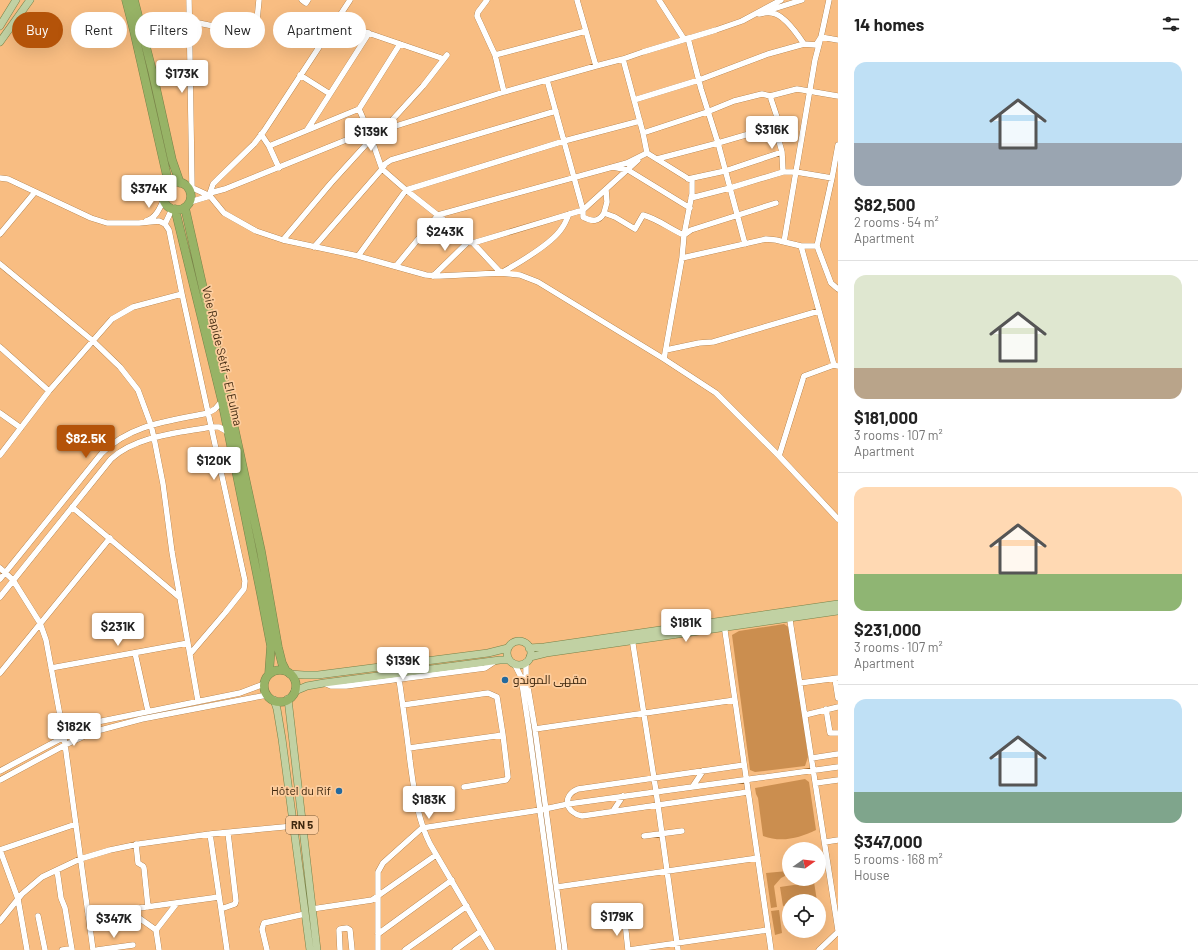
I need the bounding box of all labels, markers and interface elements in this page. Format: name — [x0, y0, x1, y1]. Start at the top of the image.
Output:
chip: Buy — [12, 12, 63, 48]
chip: Rent — [71, 12, 127, 48]
chip: Filters — [135, 12, 202, 48]
chip: New — [210, 12, 265, 48]
chip: Apartment — [273, 12, 366, 48]
icon: filters — [1160, 13, 1182, 35]
text: 14 homes — [854, 14, 924, 34]
pin: $173K — [154, 60, 210, 94]
text: $173K — [165, 65, 199, 81]
icon: home — [982, 88, 1054, 160]
pin: $316K — [744, 116, 800, 150]
pin: $139K — [343, 118, 399, 152]
text: $316K — [755, 121, 789, 137]
text: $139K — [354, 123, 388, 139]
pin: $374K — [121, 175, 177, 209]
text: $374K — [131, 180, 167, 196]
text: $82,500 — [854, 194, 916, 214]
text: 2 rooms · 54 m² — [854, 214, 939, 230]
pin: $243K — [417, 218, 473, 252]
text: $243K — [426, 223, 464, 239]
text: Apartment — [854, 230, 915, 246]
street label: Voie Rapide Sétif - El Eulma — [200, 285, 246, 427]
icon: home — [982, 301, 1054, 373]
text: $181,000 — [854, 407, 918, 427]
pin: $82.5K — [53, 425, 119, 459]
text: 3 rooms · 107 m² — [854, 427, 943, 443]
text: $82.5K — [66, 430, 106, 446]
text: Apartment — [854, 443, 915, 459]
pin: $120K — [186, 447, 242, 481]
text: $120K — [197, 452, 231, 468]
icon: home — [982, 513, 1054, 585]
pin: $181K — [658, 609, 714, 643]
pin: $231K — [90, 613, 146, 647]
text: $181K — [670, 614, 702, 630]
text: $231K — [101, 618, 135, 634]
text: $231,000 — [854, 619, 921, 639]
text: 3 rooms · 107 m² — [854, 639, 943, 655]
pin: $139K — [375, 647, 431, 681]
text: $139K — [386, 652, 420, 668]
text: Apartment — [854, 655, 915, 671]
place label: مقهى الموندو — [513, 672, 587, 687]
marker: مقهى الموندو — [500, 675, 510, 685]
pin: $182K — [46, 713, 102, 747]
text: $182K — [57, 718, 91, 734]
icon: home — [982, 725, 1054, 797]
place label: Hôtel du Rif — [271, 783, 331, 797]
marker: Hôtel du Rif — [334, 786, 344, 796]
pin: $183K — [401, 786, 457, 820]
text: $183K — [412, 791, 446, 807]
road number: RN 5 — [286, 816, 318, 834]
text: $347,000 — [854, 831, 922, 851]
north arrow — [782, 842, 826, 886]
map controls — [782, 842, 826, 938]
text: 5 rooms · 168 m² — [854, 851, 943, 867]
text: House — [854, 867, 890, 883]
button: locate — [782, 894, 826, 938]
pin: $179K — [589, 903, 645, 937]
pin: $347K — [86, 905, 142, 939]
text: $179K — [600, 908, 634, 924]
text: $347K — [96, 910, 132, 926]

